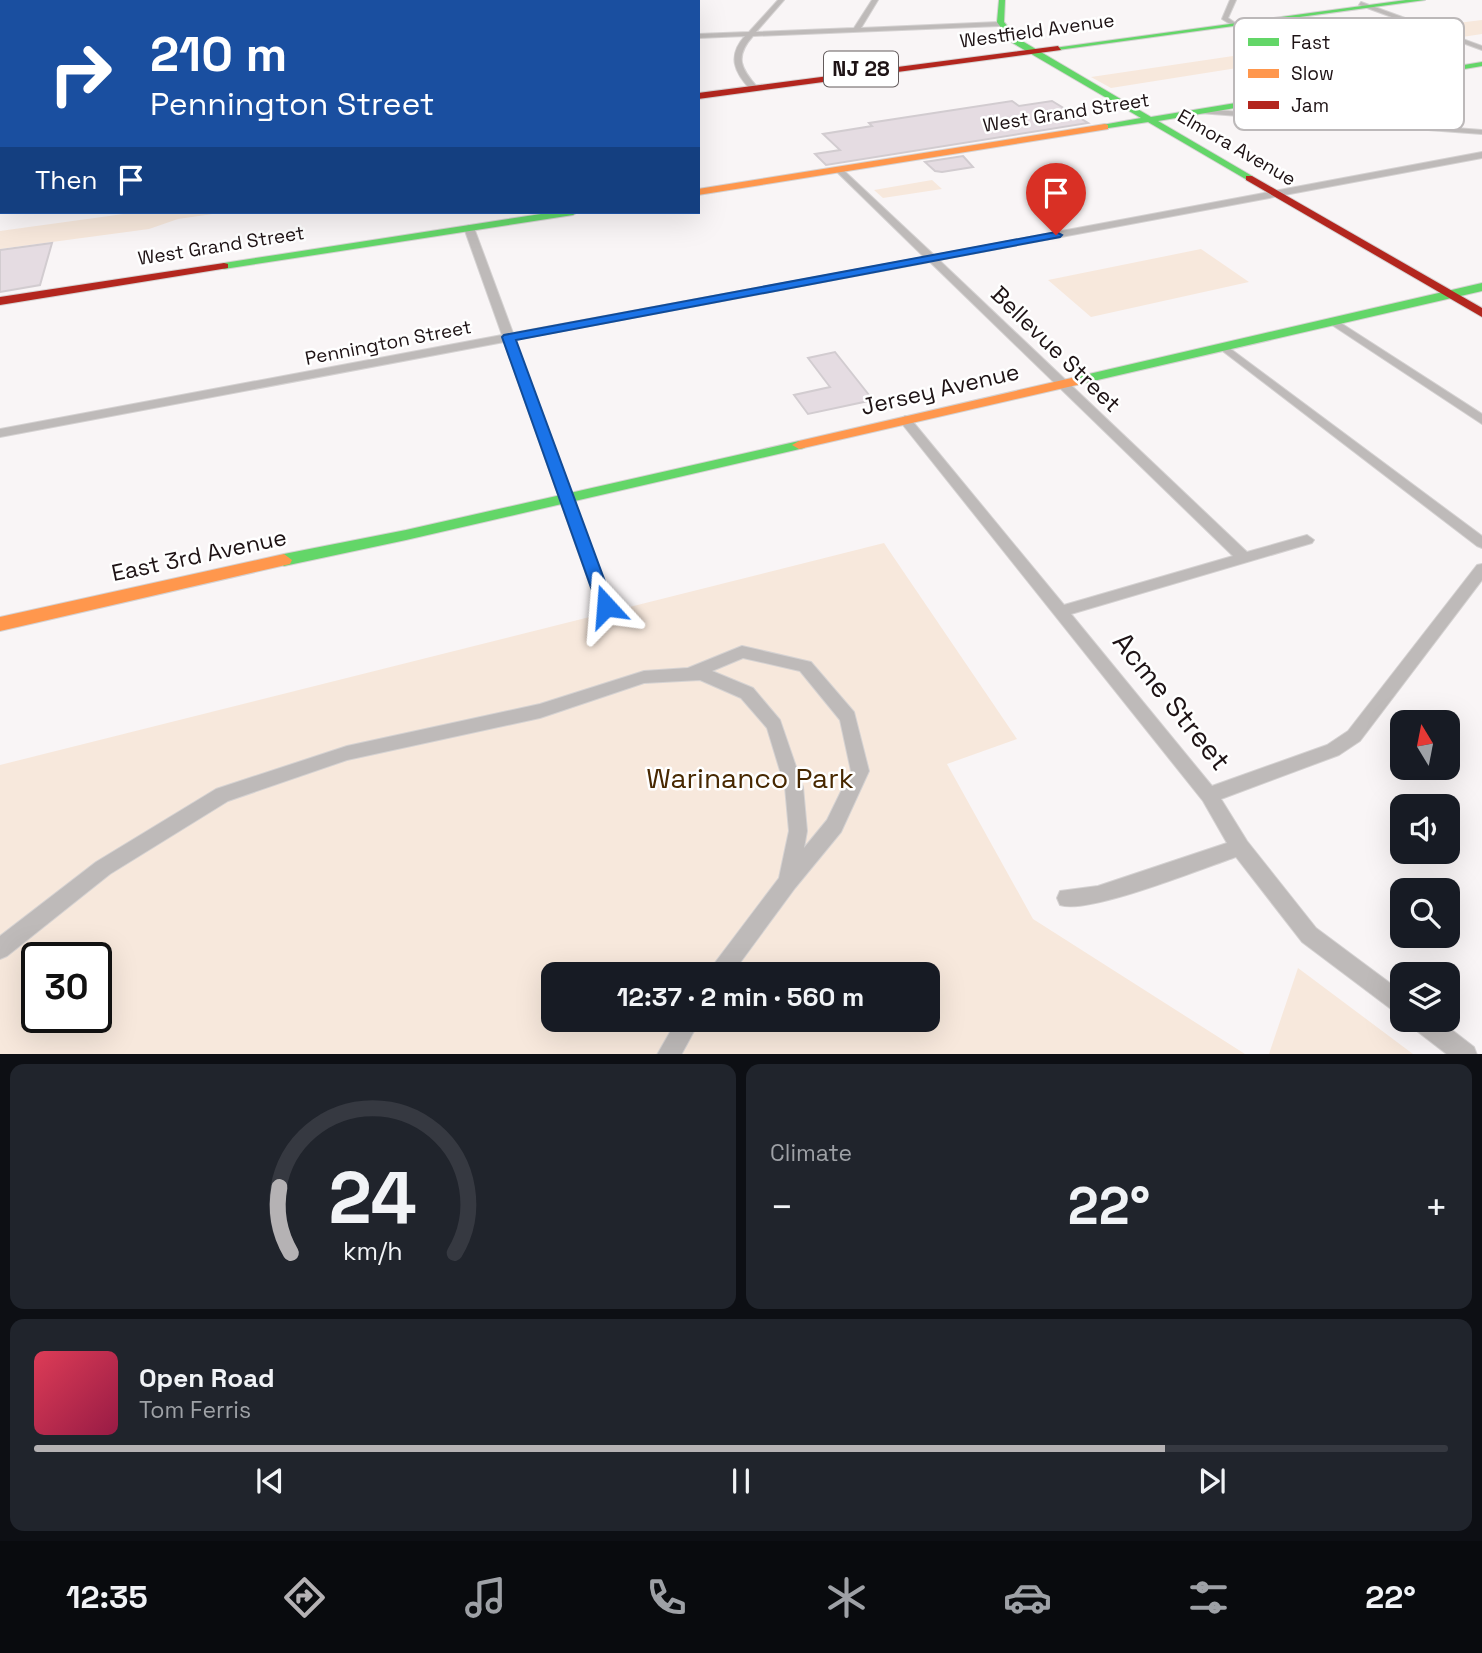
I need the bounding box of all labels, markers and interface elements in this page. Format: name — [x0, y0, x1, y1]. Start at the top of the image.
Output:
street label: Westfield Avenue — [958, 7, 1116, 54]
legend — [1234, 18, 1464, 130]
text: 210 m — [150, 23, 287, 85]
icon: right — [35, 28, 126, 119]
text: Fast — [1291, 30, 1331, 55]
road number: NJ 28 — [824, 52, 898, 86]
text: Slow — [1291, 61, 1334, 86]
text: Pennington Street — [150, 84, 434, 124]
street label: West Grand Street — [981, 87, 1151, 138]
text: Jam — [1291, 93, 1329, 118]
street label: Elmora Avenue — [1173, 103, 1301, 191]
icon: arrive — [112, 161, 150, 199]
text: Then — [35, 163, 98, 197]
pin — [1026, 163, 1086, 235]
icon: arrive — [1037, 174, 1075, 212]
street label: West Grand Street — [136, 220, 306, 271]
street label: Bellevue Street — [985, 279, 1127, 419]
street label: Pennington Street — [303, 314, 473, 371]
street label: Jersey Avenue — [858, 356, 1022, 422]
street label: East 3rd Avenue — [109, 522, 289, 588]
position arrow — [569, 569, 643, 643]
street label: Acme Street — [1105, 624, 1239, 778]
north arrow — [1390, 710, 1460, 780]
map controls — [1390, 710, 1460, 1032]
park label: Warinanco Park — [646, 760, 854, 796]
button: sound — [1390, 794, 1460, 864]
button: search — [1390, 878, 1460, 948]
speed limit sign: 30 — [21, 942, 112, 1033]
button: layers — [1390, 962, 1460, 1032]
text: 12:37 · 2 min · 560 m — [617, 980, 864, 1014]
text: Climate — [770, 1138, 852, 1168]
text: 24 — [329, 1151, 417, 1244]
text: 22° — [1068, 1173, 1150, 1239]
text: − — [770, 1183, 794, 1231]
text: + — [1424, 1183, 1448, 1231]
text: km/h — [343, 1234, 403, 1266]
text: Open Road — [139, 1361, 275, 1395]
text: Tom Ferris — [139, 1395, 251, 1425]
icon: previous — [251, 1462, 289, 1500]
icon: pause — [722, 1462, 760, 1500]
icon: next — [1193, 1462, 1231, 1500]
icon: directions — [280, 1573, 329, 1622]
icon: music — [461, 1573, 510, 1622]
icon: phone — [642, 1573, 691, 1622]
icon: climate — [822, 1573, 871, 1622]
icon: car — [1003, 1573, 1052, 1622]
icon: filters — [1184, 1573, 1233, 1622]
text: 12:35 — [66, 1577, 148, 1617]
text: 22° — [1365, 1577, 1416, 1617]

